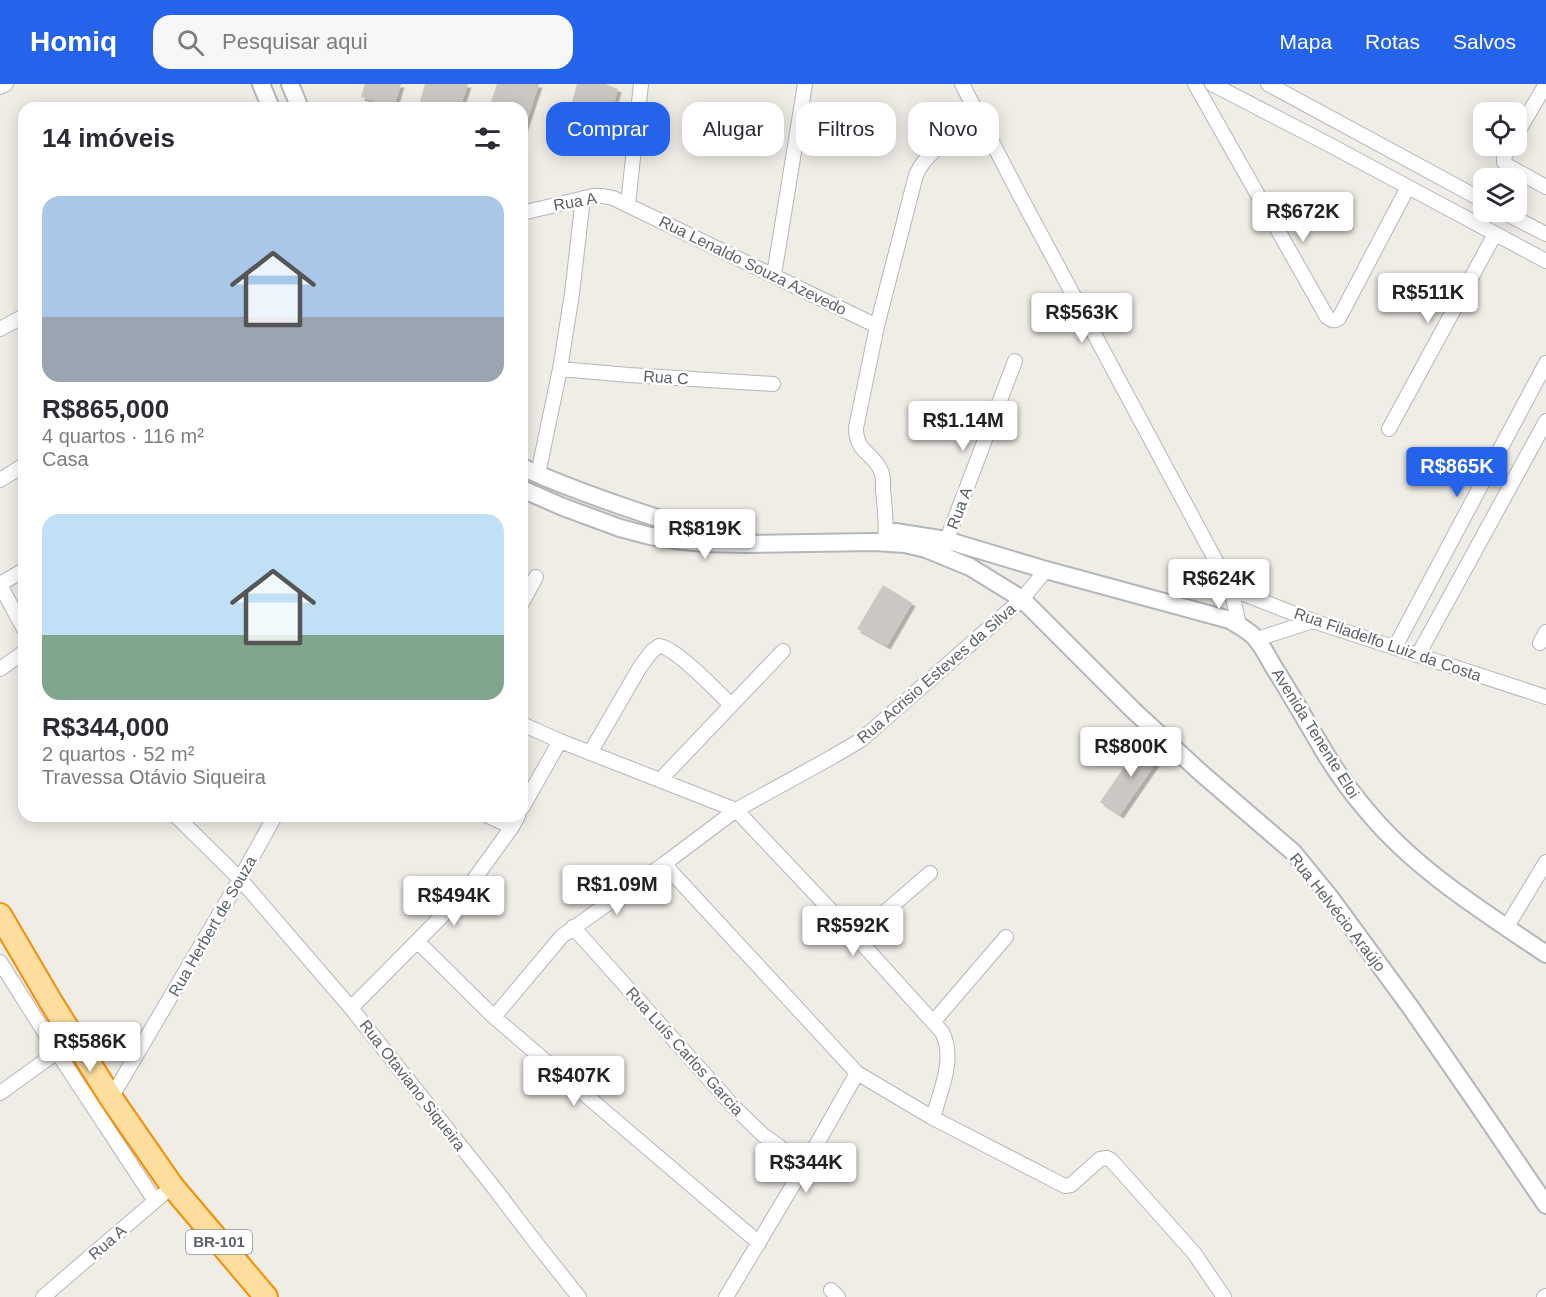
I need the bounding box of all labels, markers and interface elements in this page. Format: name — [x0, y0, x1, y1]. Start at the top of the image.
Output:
search box — [153, 15, 573, 69]
text: Homiq — [30, 26, 117, 57]
icon: search — [174, 26, 207, 59]
text: Pesquisar aqui — [222, 29, 368, 54]
text: Mapa — [1280, 30, 1332, 53]
text: Rotas — [1365, 30, 1420, 53]
text: Salvos — [1453, 30, 1516, 53]
chip: Comprar — [546, 102, 670, 156]
chip: Alugar — [682, 102, 784, 156]
chip: Filtros — [796, 102, 896, 156]
chip: Novo — [908, 102, 999, 156]
map controls — [1473, 102, 1527, 222]
button: locate — [1473, 102, 1527, 156]
icon: filters — [471, 122, 504, 155]
text: 14 imóveis — [42, 123, 175, 153]
button: layers — [1473, 168, 1527, 222]
street label: Rua A — [552, 189, 598, 214]
pin: R$672K — [1254, 192, 1352, 243]
text: R$672K — [1266, 200, 1340, 222]
street label: Rua Lenaldo Souza Azevedo — [656, 213, 849, 318]
icon: home — [219, 235, 327, 343]
pin: R$511K — [1379, 273, 1477, 324]
text: R$511K — [1392, 281, 1464, 303]
pin: R$563K — [1033, 293, 1131, 344]
text: R$563K — [1045, 301, 1119, 323]
street label: Rua C — [643, 367, 689, 388]
text: R$865,000 — [42, 394, 169, 424]
pin: R$1.14M — [908, 401, 1018, 452]
text: R$1.14M — [922, 409, 1004, 431]
text: 4 quartos · 116 m² — [42, 425, 204, 447]
pin: R$865K — [1408, 447, 1506, 498]
text: Casa — [42, 448, 89, 470]
text: R$865K — [1420, 455, 1494, 477]
street label: Rua A — [944, 484, 975, 532]
pin: R$819K — [656, 509, 754, 560]
text: R$819K — [668, 517, 742, 539]
icon: home — [219, 553, 327, 661]
pin: R$624K — [1170, 559, 1268, 610]
text: R$624K — [1182, 567, 1256, 589]
street label: Rua Acrisio Esteves da Silva — [854, 600, 1019, 747]
street label: Rua Filadelfo Luiz da Costa — [1292, 604, 1484, 685]
street label: Avenida Tenente Eloi — [1269, 665, 1362, 801]
text: R$344,000 — [42, 712, 169, 742]
pin: R$800K — [1082, 727, 1180, 778]
text: R$800K — [1094, 735, 1168, 757]
text: 2 quartos · 52 m² — [42, 743, 194, 765]
text: Travessa Otávio Siqueira — [42, 766, 266, 788]
street label: Rua Helvécio Araújo — [1286, 850, 1389, 975]
street label: Rua Herbert de Souza — [165, 853, 260, 999]
pin: R$1.09M — [562, 865, 672, 916]
text: R$1.09M — [576, 873, 658, 895]
pin: R$494K — [405, 876, 503, 927]
text: R$494K — [417, 884, 491, 906]
pin: R$592K — [804, 906, 902, 957]
text: R$592K — [816, 914, 890, 936]
street label: Rua Luís Carlos Garcia — [623, 984, 747, 1119]
street label: Rua Otaviano Siqueira — [356, 1017, 469, 1154]
pin: R$586K — [41, 1022, 139, 1073]
text: R$586K — [53, 1030, 127, 1052]
pin: R$407K — [525, 1056, 623, 1107]
text: R$407K — [537, 1064, 611, 1086]
pin: R$344K — [757, 1143, 855, 1194]
text: R$344K — [769, 1151, 843, 1173]
street label: Rua A — [85, 1221, 130, 1263]
road number: BR-101 — [186, 1230, 252, 1254]

